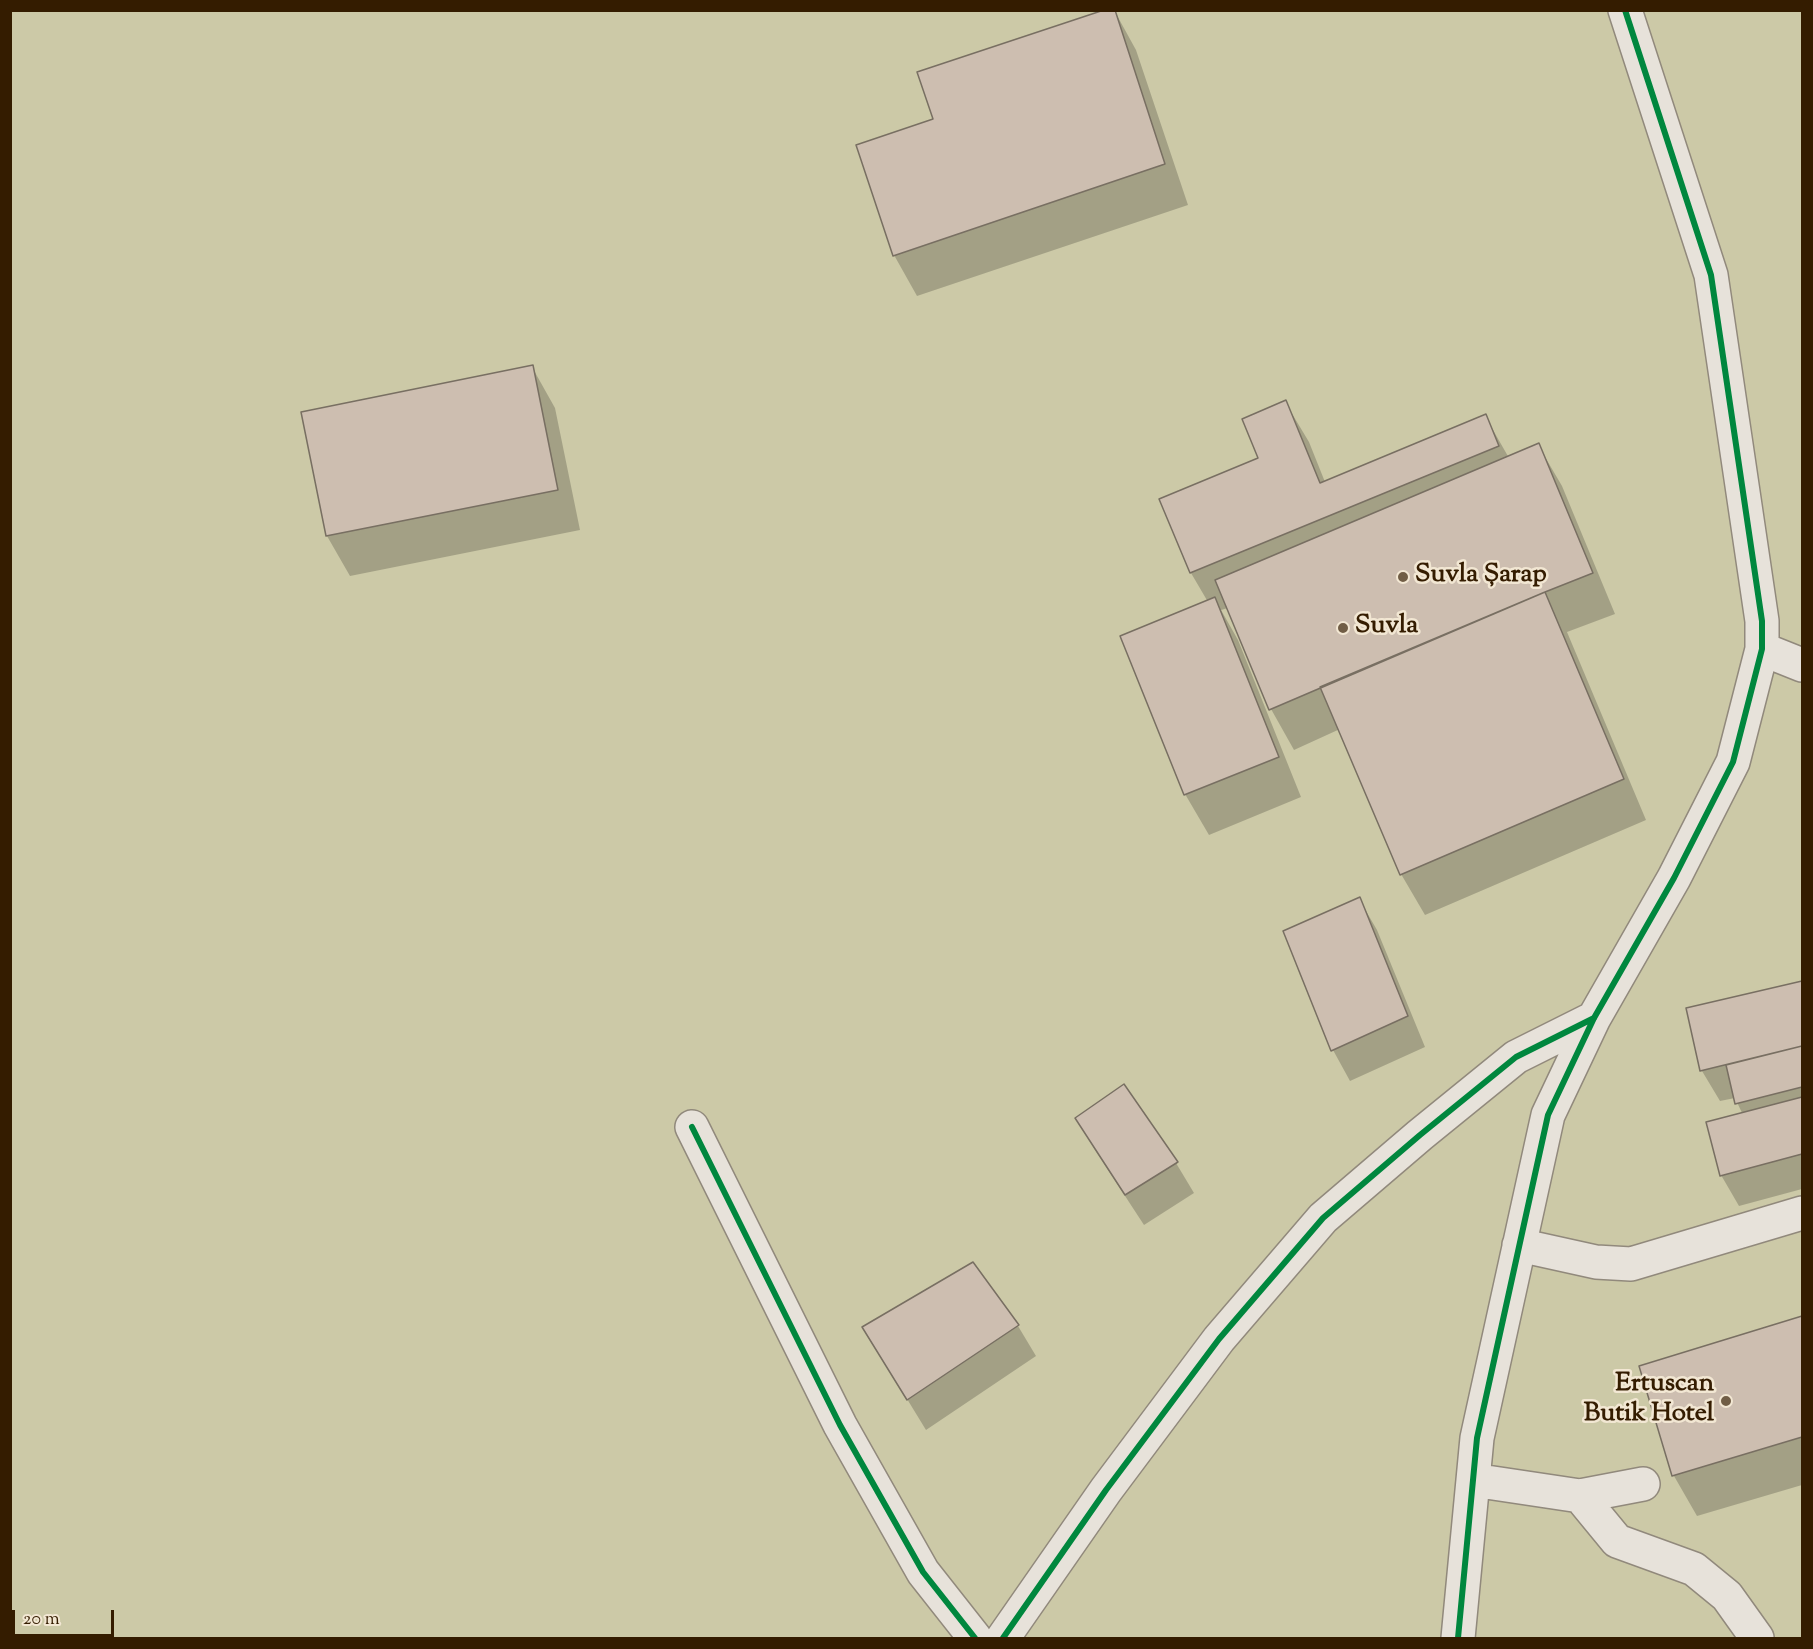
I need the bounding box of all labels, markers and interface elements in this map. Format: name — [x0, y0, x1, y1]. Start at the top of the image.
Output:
place label: Suvla Şarap — [1415, 561, 1547, 593]
marker: Suvla Şarap — [1396, 570, 1410, 584]
place label: Suvla — [1355, 612, 1418, 644]
marker: Suvla — [1336, 621, 1350, 635]
place label: Ertuscan Butik Hotel — [1584, 1370, 1714, 1432]
marker: Ertuscan Butik Hotel — [1719, 1394, 1733, 1408]
scale bar — [15, 1598, 117, 1636]
text: 20 m — [23, 1607, 60, 1633]

